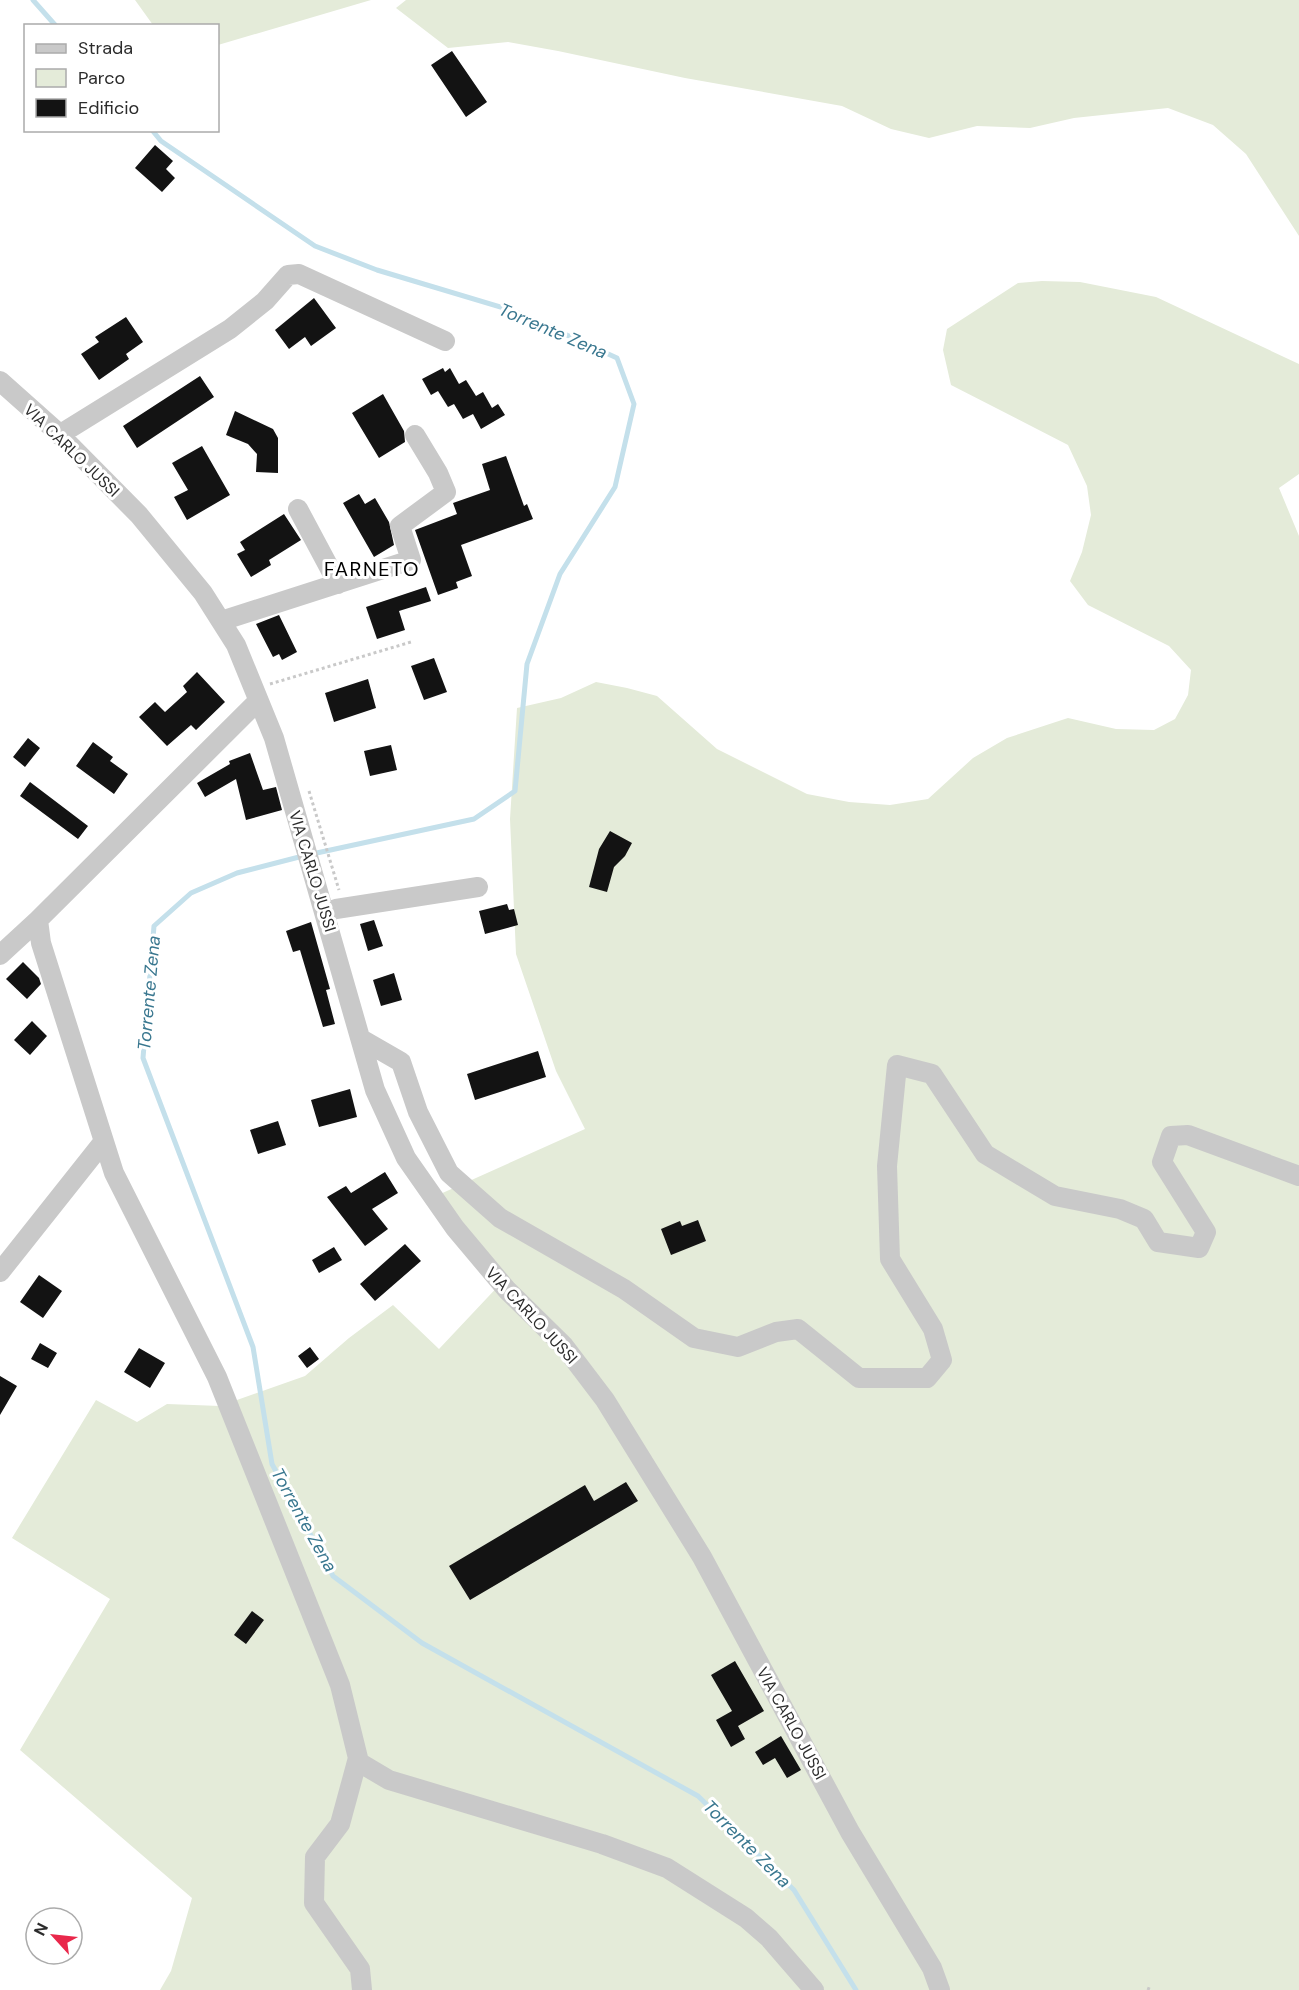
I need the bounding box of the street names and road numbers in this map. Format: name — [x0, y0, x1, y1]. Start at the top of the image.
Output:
street label: VIA CARLO JUSSI — [19, 399, 124, 502]
street label: VIA CARLO JUSSI — [284, 808, 341, 934]
street label: VIA CARLO JUSSI — [481, 1262, 582, 1368]
street label: VIA CARLO JUSSI — [752, 1663, 831, 1783]

